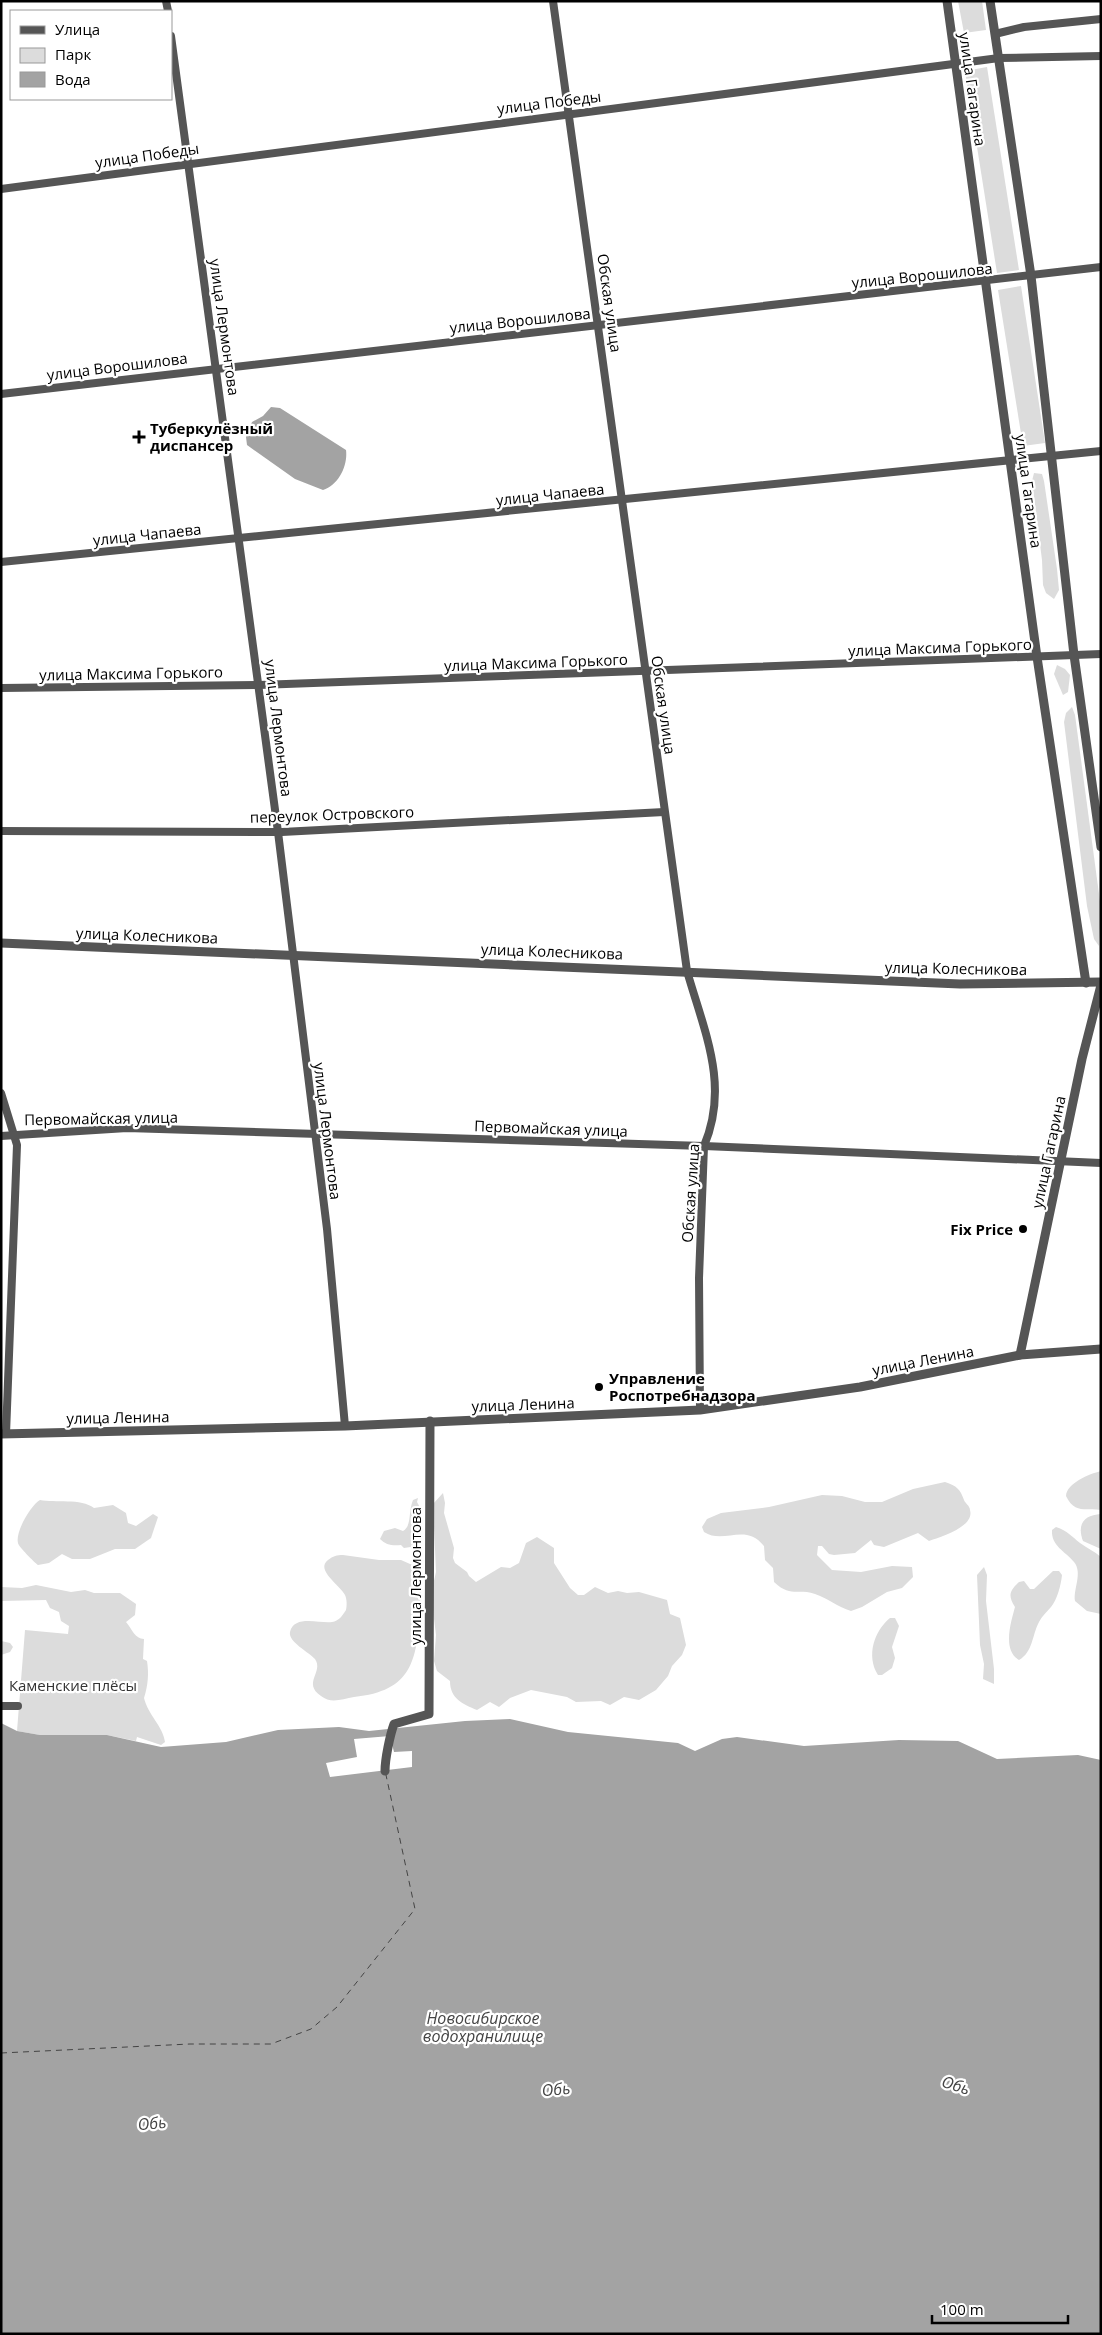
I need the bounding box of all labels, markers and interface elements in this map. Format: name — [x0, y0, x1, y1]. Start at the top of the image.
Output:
legend — [10, 10, 172, 100]
text: Улица — [55, 19, 100, 39]
street label: улица Гагарина — [955, 31, 991, 147]
text: Парк — [55, 44, 91, 64]
text: Вода — [55, 69, 91, 89]
street label: улица Победы — [496, 86, 602, 118]
street label: улица Победы — [94, 138, 200, 172]
street label: Обская улица — [593, 252, 627, 354]
street label: улица Лермонтова — [205, 257, 245, 397]
street label: улица Ворошилова — [851, 258, 993, 292]
street label: улица Ворошилова — [449, 303, 591, 337]
street label: улица Ворошилова — [46, 347, 188, 385]
place label: Туберкулёзный диспансер — [150, 418, 273, 455]
marker: Туберкулёзный диспансер — [132, 430, 146, 444]
street label: улица Гагарина — [1011, 433, 1047, 549]
street label: улица Чапаева — [495, 478, 605, 510]
street label: улица Чапаева — [92, 518, 202, 550]
street label: улица Максима Горького — [848, 634, 1032, 660]
street label: улица Максима Горького — [444, 649, 628, 675]
street label: Обская улица — [647, 654, 681, 756]
street label: улица Лермонтова — [261, 658, 297, 798]
street label: улица Максима Горького — [39, 661, 223, 685]
street label: переулок Островского — [250, 801, 414, 827]
street label: улица Колесникова — [76, 923, 218, 947]
street label: улица Колесникова — [481, 939, 623, 963]
street label: улица Колесникова — [885, 957, 1027, 979]
street label: улица Лермонтова — [310, 1061, 346, 1201]
street label: улица Гагарина — [1026, 1094, 1070, 1210]
street label: Первомайская улица — [24, 1107, 178, 1129]
street label: Первомайская улица — [474, 1115, 628, 1141]
street label: Обская улица — [677, 1143, 703, 1243]
place label: Fix Price — [950, 1219, 1013, 1239]
marker: Fix Price — [1017, 1223, 1029, 1235]
street label: улица Ленина — [870, 1340, 976, 1380]
place label: Управление Роспотребнадзора — [609, 1368, 756, 1405]
marker: Управление Роспотребнадзора — [593, 1381, 605, 1393]
street label: улица Ленина — [471, 1392, 575, 1416]
street label: улица Ленина — [66, 1406, 170, 1428]
street label: улица Лермонтова — [405, 1507, 425, 1645]
park label: Каменские плёсы — [9, 1675, 137, 1695]
water label: Новосибирское водохранилище — [423, 2007, 543, 2047]
water label: Обь — [939, 2070, 973, 2100]
water label: Обь — [541, 2077, 571, 2101]
water label: Обь — [137, 2111, 167, 2135]
scale bar — [932, 2292, 1068, 2324]
text: 100 m — [940, 2299, 984, 2319]

